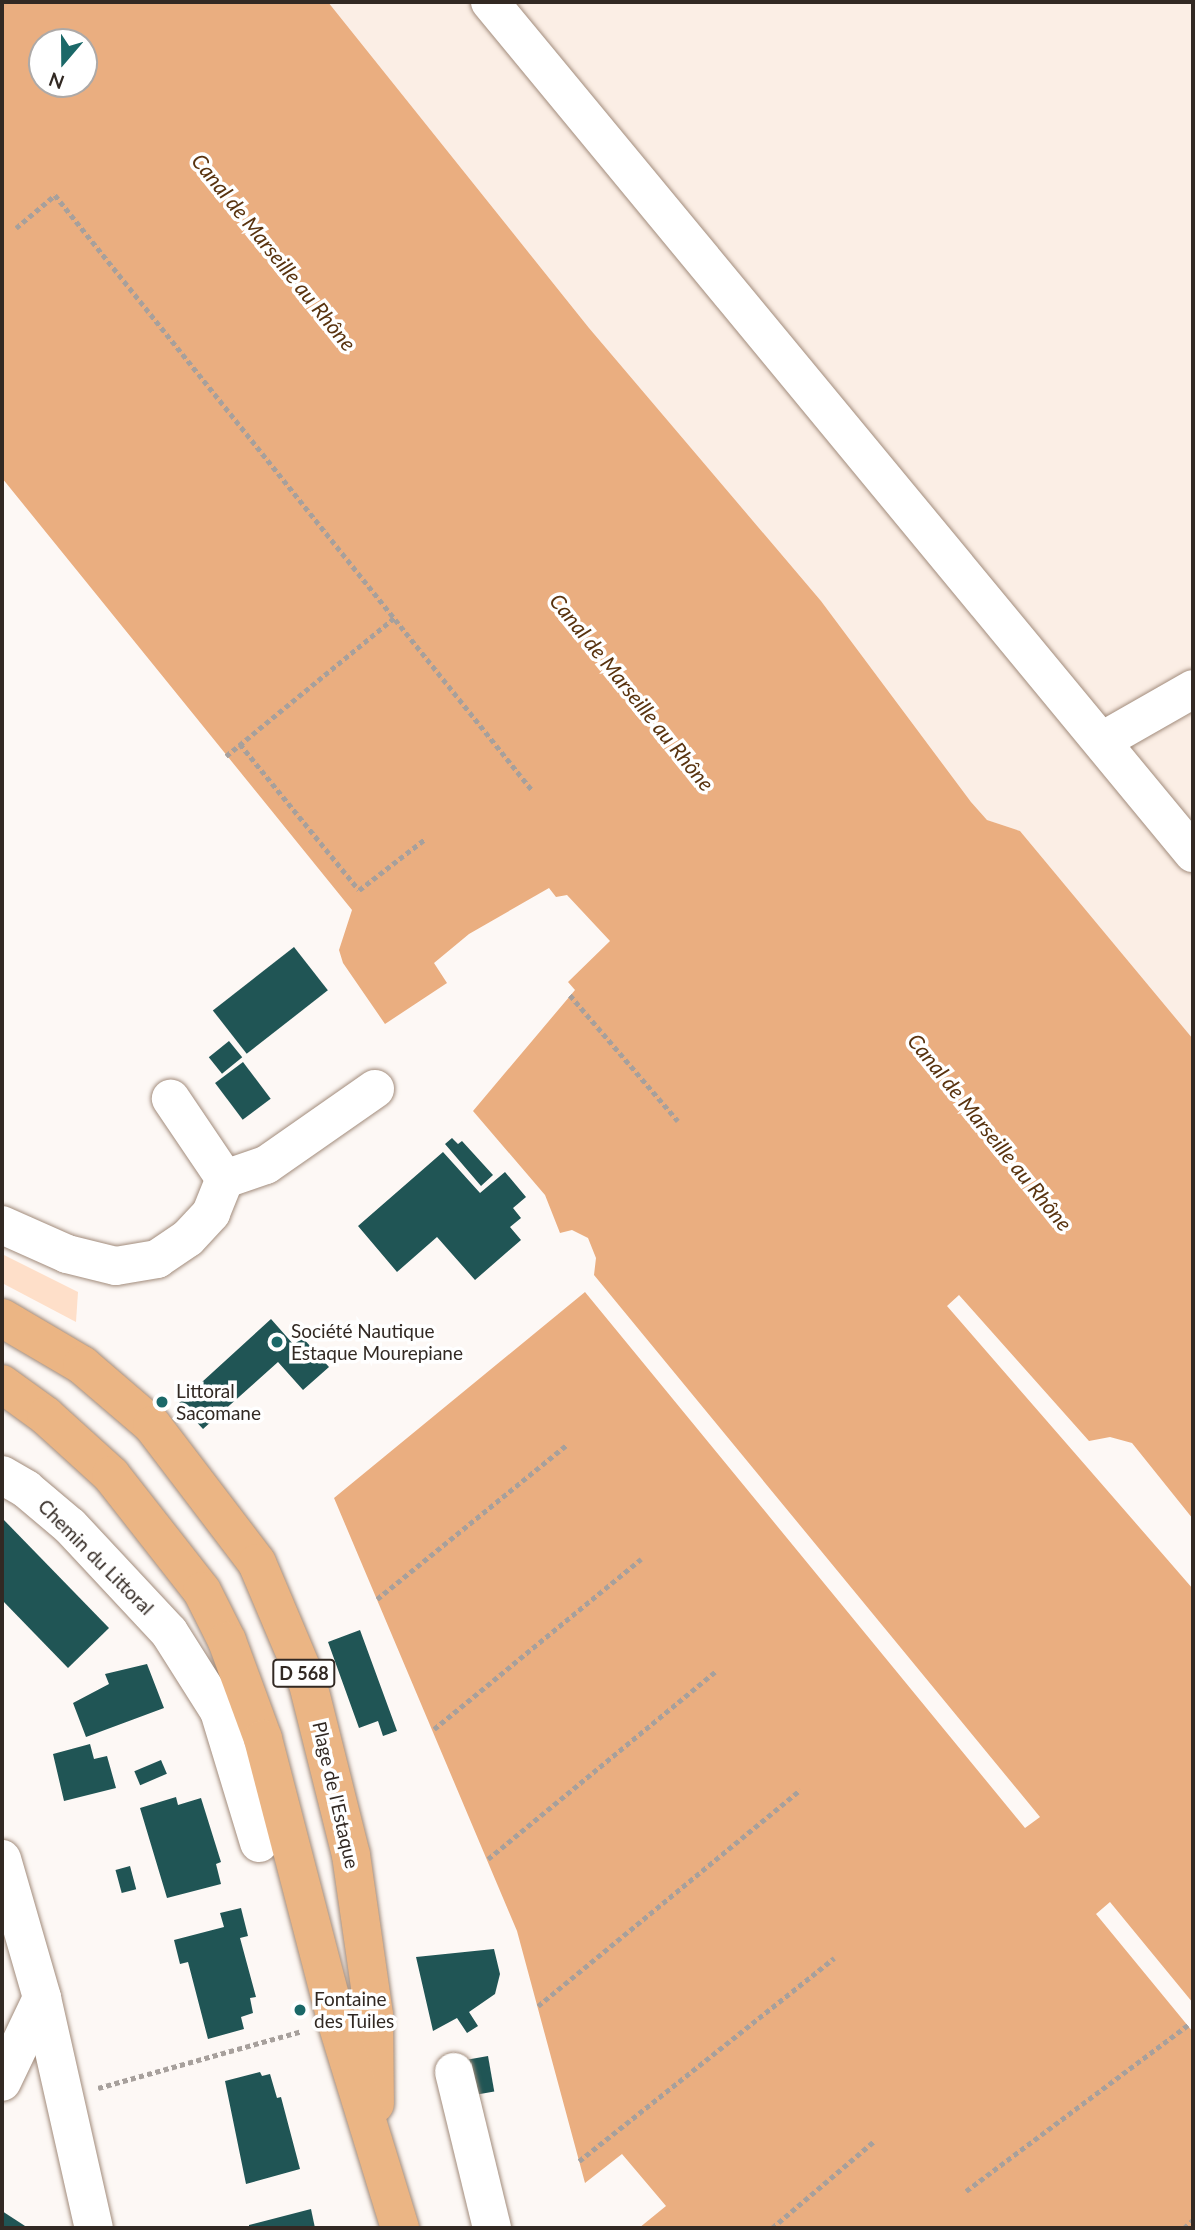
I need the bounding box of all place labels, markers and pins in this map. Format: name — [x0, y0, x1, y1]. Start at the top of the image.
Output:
place label: Société Nautique Estaque Mourepiane — [291, 1320, 463, 1364]
marker: Société Nautique Estaque Mourepiane — [269, 1334, 285, 1350]
place label: Littoral Sacomane — [176, 1380, 261, 1424]
marker: Littoral Sacomane — [154, 1394, 170, 1410]
place label: Fontaine des Tuiles — [314, 1988, 395, 2032]
marker: Fontaine des Tuiles — [292, 2002, 308, 2018]

